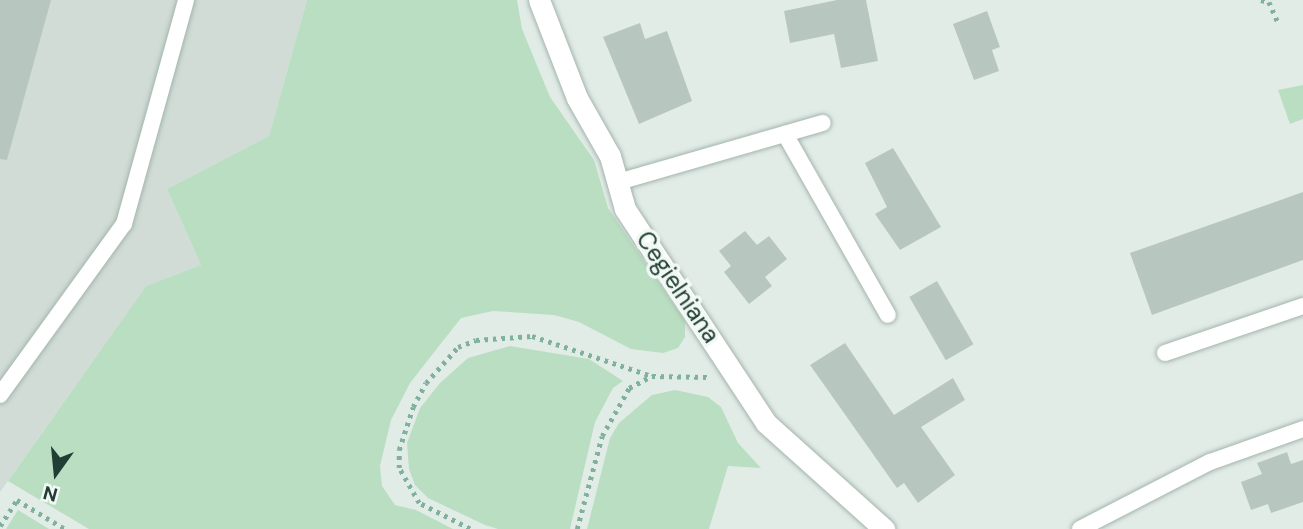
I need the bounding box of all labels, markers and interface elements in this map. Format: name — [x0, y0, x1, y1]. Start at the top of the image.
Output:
street label: Cegielniana — [630, 226, 726, 348]
north arrow — [21, 438, 91, 508]
text: N — [41, 480, 60, 508]

